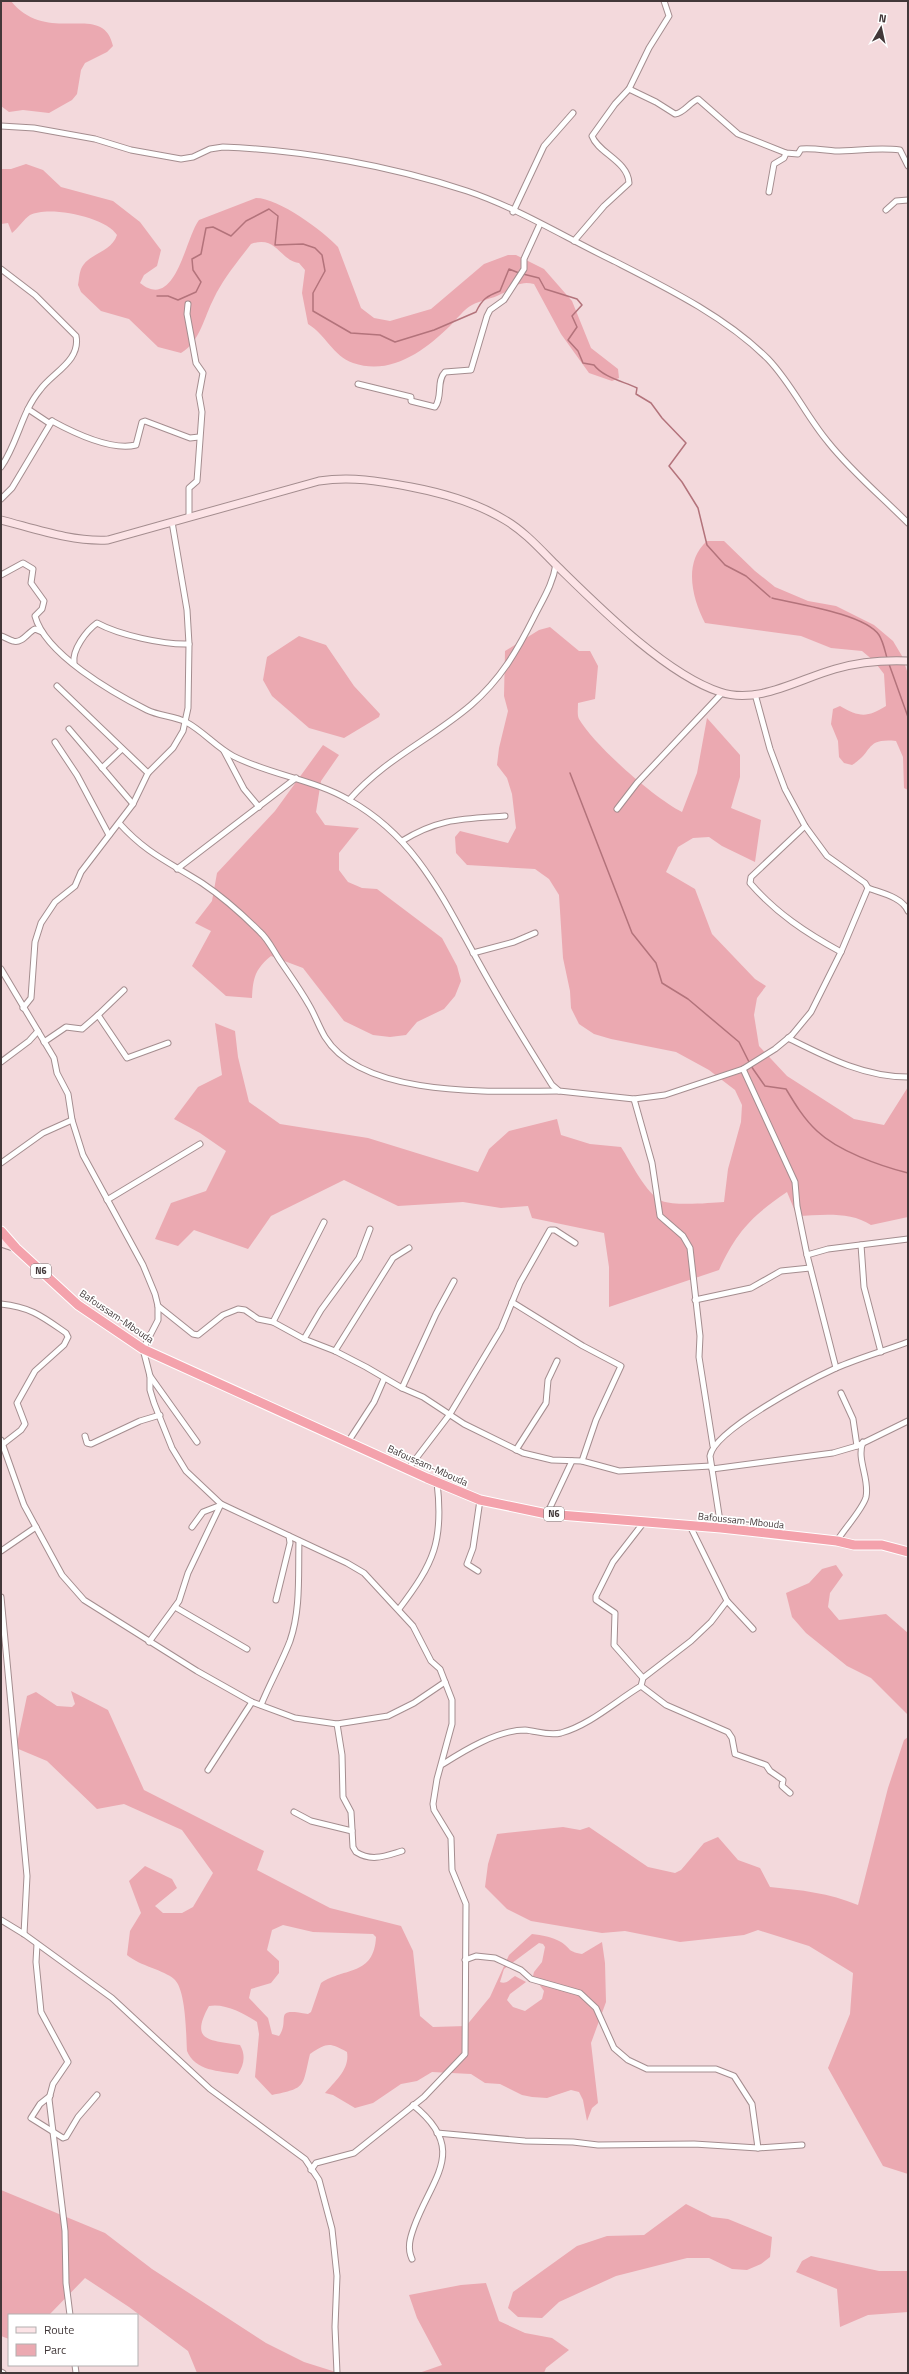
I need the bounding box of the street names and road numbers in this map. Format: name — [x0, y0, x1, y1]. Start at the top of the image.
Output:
road number: N6 — [31, 1264, 51, 1278]
street label: Bafoussam-Mbouda — [77, 1286, 157, 1347]
street label: Bafoussam-Mbouda — [385, 1441, 470, 1490]
road number: N6 — [544, 1507, 564, 1521]
street label: Bafoussam-Mbouda — [697, 1509, 785, 1532]

